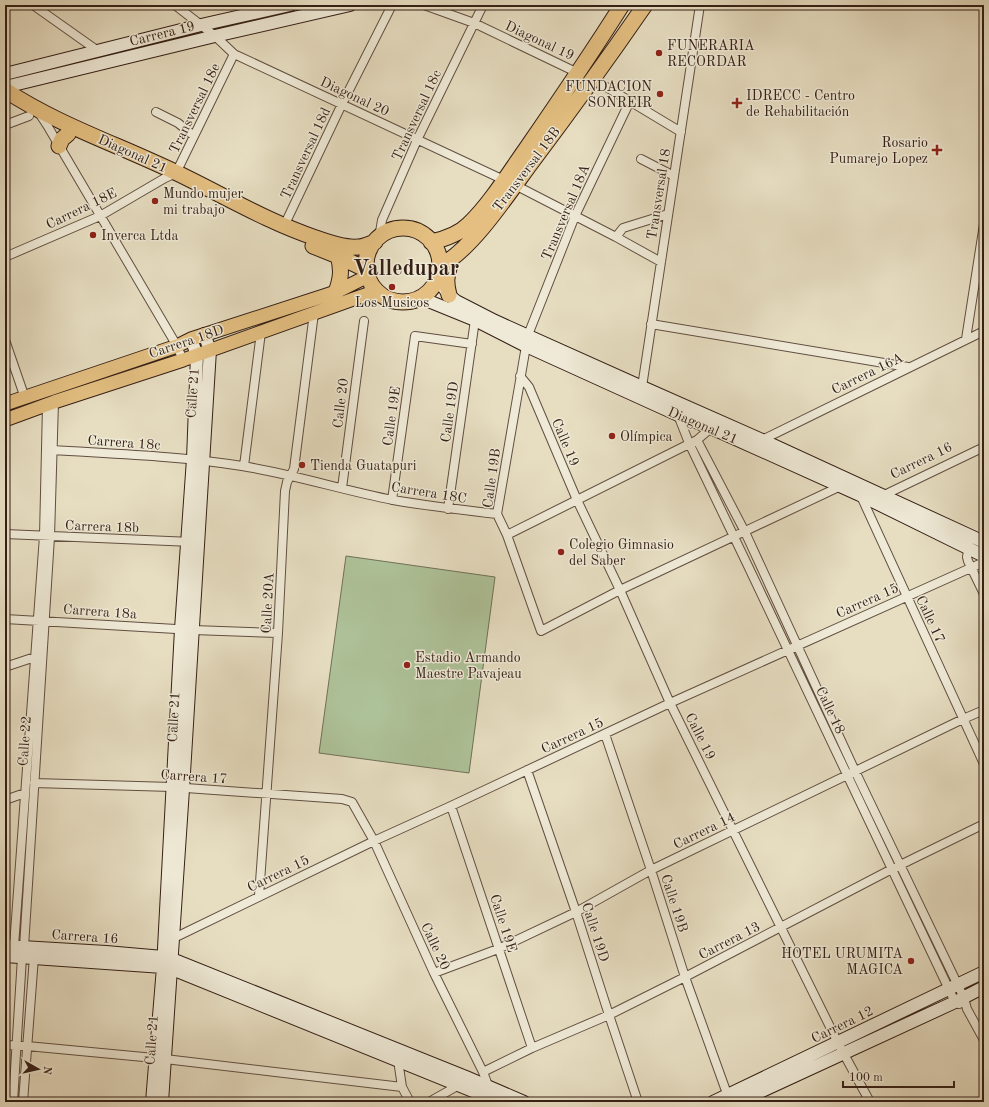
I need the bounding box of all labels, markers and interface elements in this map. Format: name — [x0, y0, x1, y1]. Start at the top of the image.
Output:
street label: Carrera 19 — [128, 19, 196, 49]
street label: Diagonal 19 — [503, 19, 576, 63]
place label: FUNERARIA RECORDAR — [667, 39, 755, 69]
marker: FUNERARIA RECORDAR — [654, 48, 664, 58]
street label: Transversal 18e — [167, 61, 223, 156]
street label: Transversal 18c — [390, 68, 444, 163]
street label: Diagonal 20 — [318, 75, 391, 119]
place label: FUNDACION SONREIR — [565, 80, 652, 110]
marker: FUNDACION SONREIR — [655, 89, 665, 99]
place label: IDRECC - Centro de Rehabilitación — [746, 89, 855, 119]
marker: IDRECC - Centro de Rehabilitación — [731, 97, 743, 109]
street label: Transversal 18d — [279, 105, 333, 201]
street label: Transversal 18B — [491, 125, 563, 214]
street label: Diagonal 21 — [96, 132, 169, 175]
place label: Rosario Pumarejo Lopez — [829, 136, 928, 166]
marker: Rosario Pumarejo Lopez — [931, 144, 943, 156]
street label: Transversal 18 — [645, 148, 673, 241]
street label: Transversal 18A — [539, 162, 593, 262]
street label: Carrera 18E — [44, 186, 119, 232]
place label: Mundo mujer mi trabajo — [163, 187, 243, 217]
marker: Mundo mujer mi trabajo — [150, 196, 160, 206]
place label: Inverca Ltda — [101, 229, 179, 243]
marker: Inverca Ltda — [88, 230, 98, 240]
district label: Valledupar — [353, 258, 459, 280]
marker: Los Musicos — [387, 282, 397, 292]
place label: Los Musicos — [355, 296, 429, 310]
street label: Carrera 18D — [147, 323, 226, 361]
street label: Carrera 16A — [829, 350, 906, 397]
street label: Calle 21 — [184, 367, 202, 419]
street label: Calle 20 — [331, 377, 351, 429]
street label: Calle 19D — [439, 381, 461, 444]
street label: Calle 19E — [381, 385, 403, 447]
street label: Diagonal 21 — [666, 405, 740, 447]
street label: Calle 19 — [549, 416, 581, 468]
place label: Olímpica — [620, 430, 673, 444]
marker: Olímpica — [607, 431, 617, 441]
street label: Carrera 18c — [87, 433, 161, 453]
street label: Carrera 16 — [888, 440, 955, 482]
street label: Calle 19B — [481, 447, 503, 509]
place label: Tienda Guatapuri — [310, 459, 417, 473]
marker: Tienda Guatapuri — [297, 460, 307, 470]
street label: Carrera 18C — [390, 480, 468, 506]
street label: Carrera 18b — [65, 519, 139, 535]
place label: Colegio Gimnasio del Saber — [569, 538, 674, 568]
marker: Colegio Gimnasio del Saber — [556, 547, 566, 557]
street label: Calle 20A — [259, 572, 277, 634]
street label: Carrera 15 — [834, 581, 901, 621]
street label: Calle 17 — [913, 594, 947, 645]
street label: Carrera 18a — [63, 602, 137, 622]
place label: Estadio Armando Maestre Pavajeau — [415, 651, 522, 681]
marker: Estadio Armando Maestre Pavajeau — [402, 660, 412, 670]
street label: Calle 18 — [813, 685, 847, 736]
street label: Calle 21 — [166, 691, 182, 743]
street label: Calle 19 — [682, 711, 718, 762]
street label: Calle 22 — [16, 715, 34, 767]
street label: Carrera 15 — [539, 715, 606, 756]
street label: Carrera 17 — [160, 768, 228, 786]
street label: Carrera 14 — [671, 810, 738, 852]
street label: Carrera 15 — [245, 853, 312, 895]
street label: Calle 19B — [658, 873, 690, 934]
street label: Calle 19E — [487, 893, 519, 954]
street label: Calle 19D — [579, 901, 611, 964]
street label: Carrera 13 — [696, 919, 763, 962]
street label: Calle 20 — [418, 921, 452, 972]
street label: Carrera 16 — [51, 928, 119, 946]
place label: HOTEL URUMITA MAGICA — [781, 947, 903, 977]
marker: HOTEL URUMITA MAGICA — [906, 956, 916, 966]
street label: Carrera 12 — [809, 1004, 876, 1046]
street label: Calle 21 — [143, 1014, 161, 1066]
north arrow — [18, 1049, 58, 1089]
scale bar — [843, 1063, 954, 1089]
text: N — [40, 1065, 52, 1076]
text: 100 m — [849, 1072, 883, 1084]

